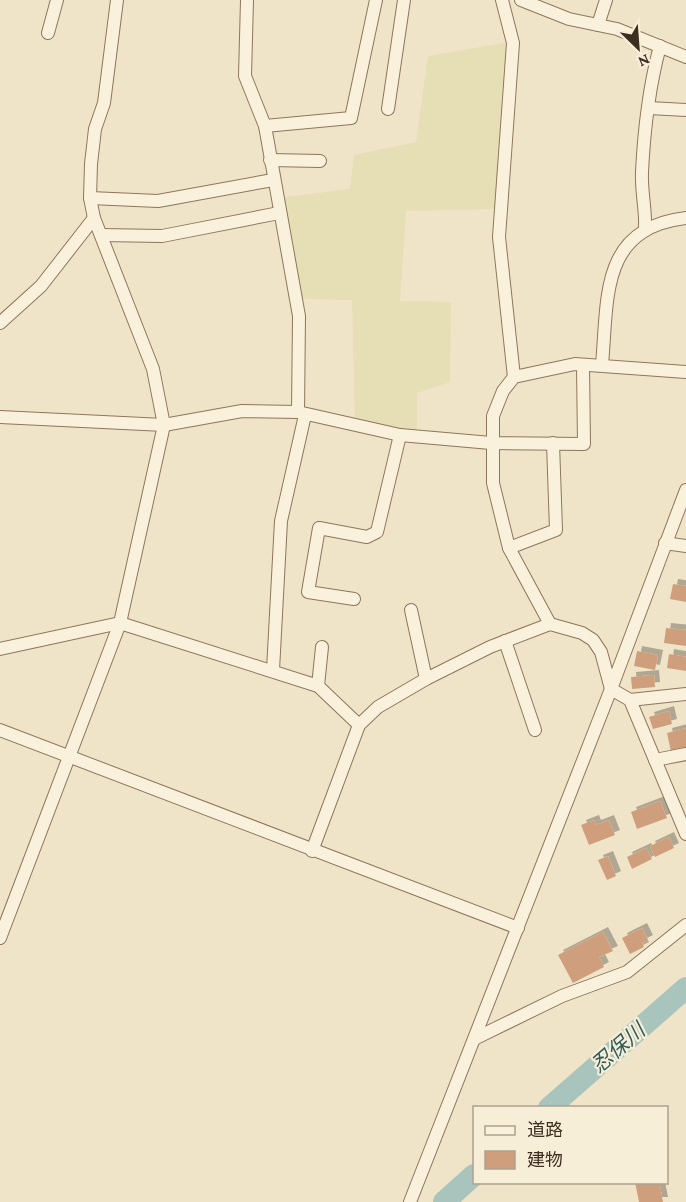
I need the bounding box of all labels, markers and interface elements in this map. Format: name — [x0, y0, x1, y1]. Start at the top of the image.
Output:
north arrow — [608, 18, 668, 78]
text: N — [636, 51, 653, 71]
water label: 忍保川 — [586, 1017, 651, 1078]
legend — [473, 1106, 668, 1184]
text: 道路 — [527, 1120, 563, 1140]
text: 建物 — [527, 1150, 563, 1170]

